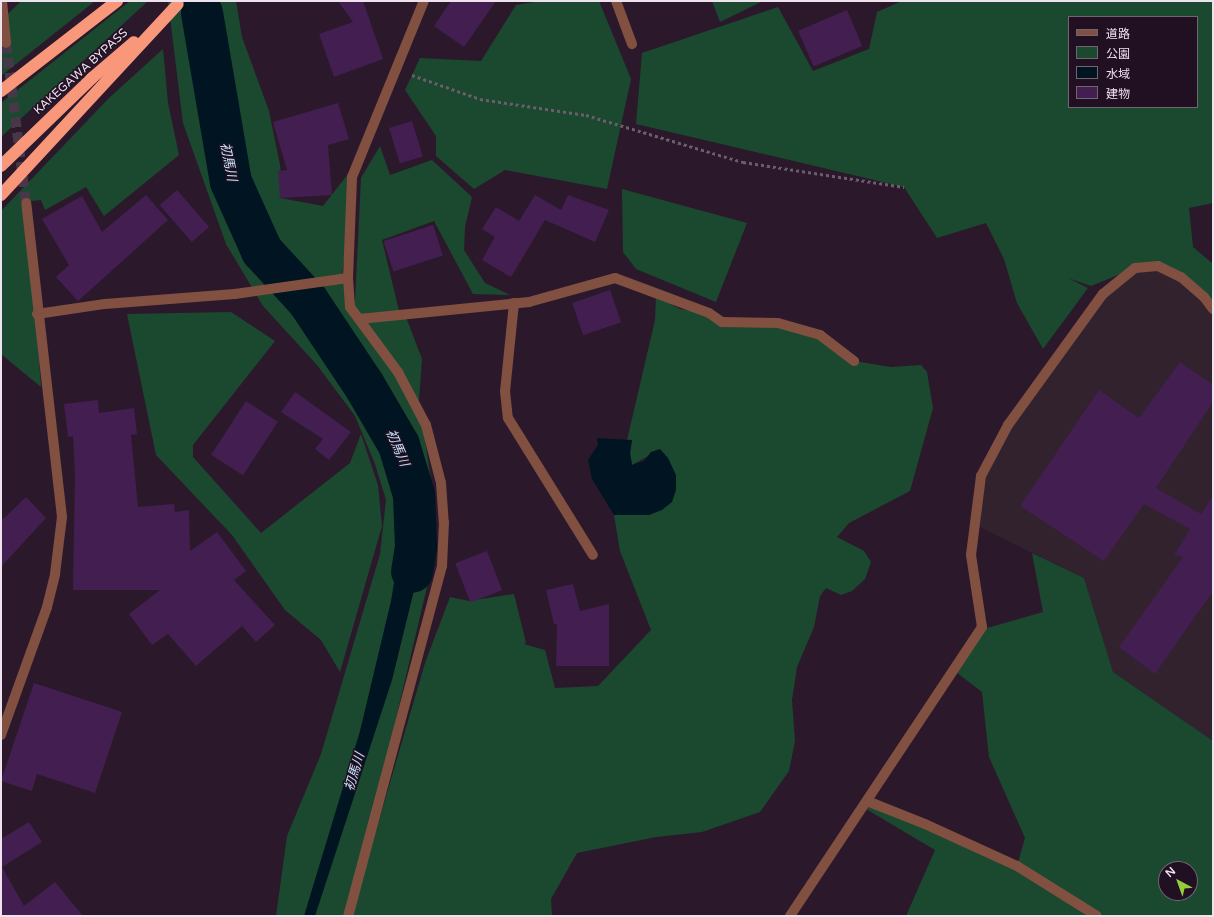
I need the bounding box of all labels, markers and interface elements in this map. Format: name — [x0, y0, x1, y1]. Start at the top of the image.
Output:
legend — [1068, 16, 1198, 108]
street label: KAKEGAWA BYPASS — [31, 26, 131, 118]
text: 道路 — [1106, 27, 1130, 41]
text: 公園 — [1106, 47, 1130, 61]
text: 水域 — [1106, 67, 1130, 81]
text: 建物 — [1106, 87, 1130, 101]
water label: 初馬川 — [217, 141, 239, 183]
water label: 初馬川 — [382, 427, 412, 469]
water label: 初馬川 — [342, 751, 368, 793]
north arrow — [1158, 861, 1198, 901]
text: N — [1163, 865, 1178, 880]

